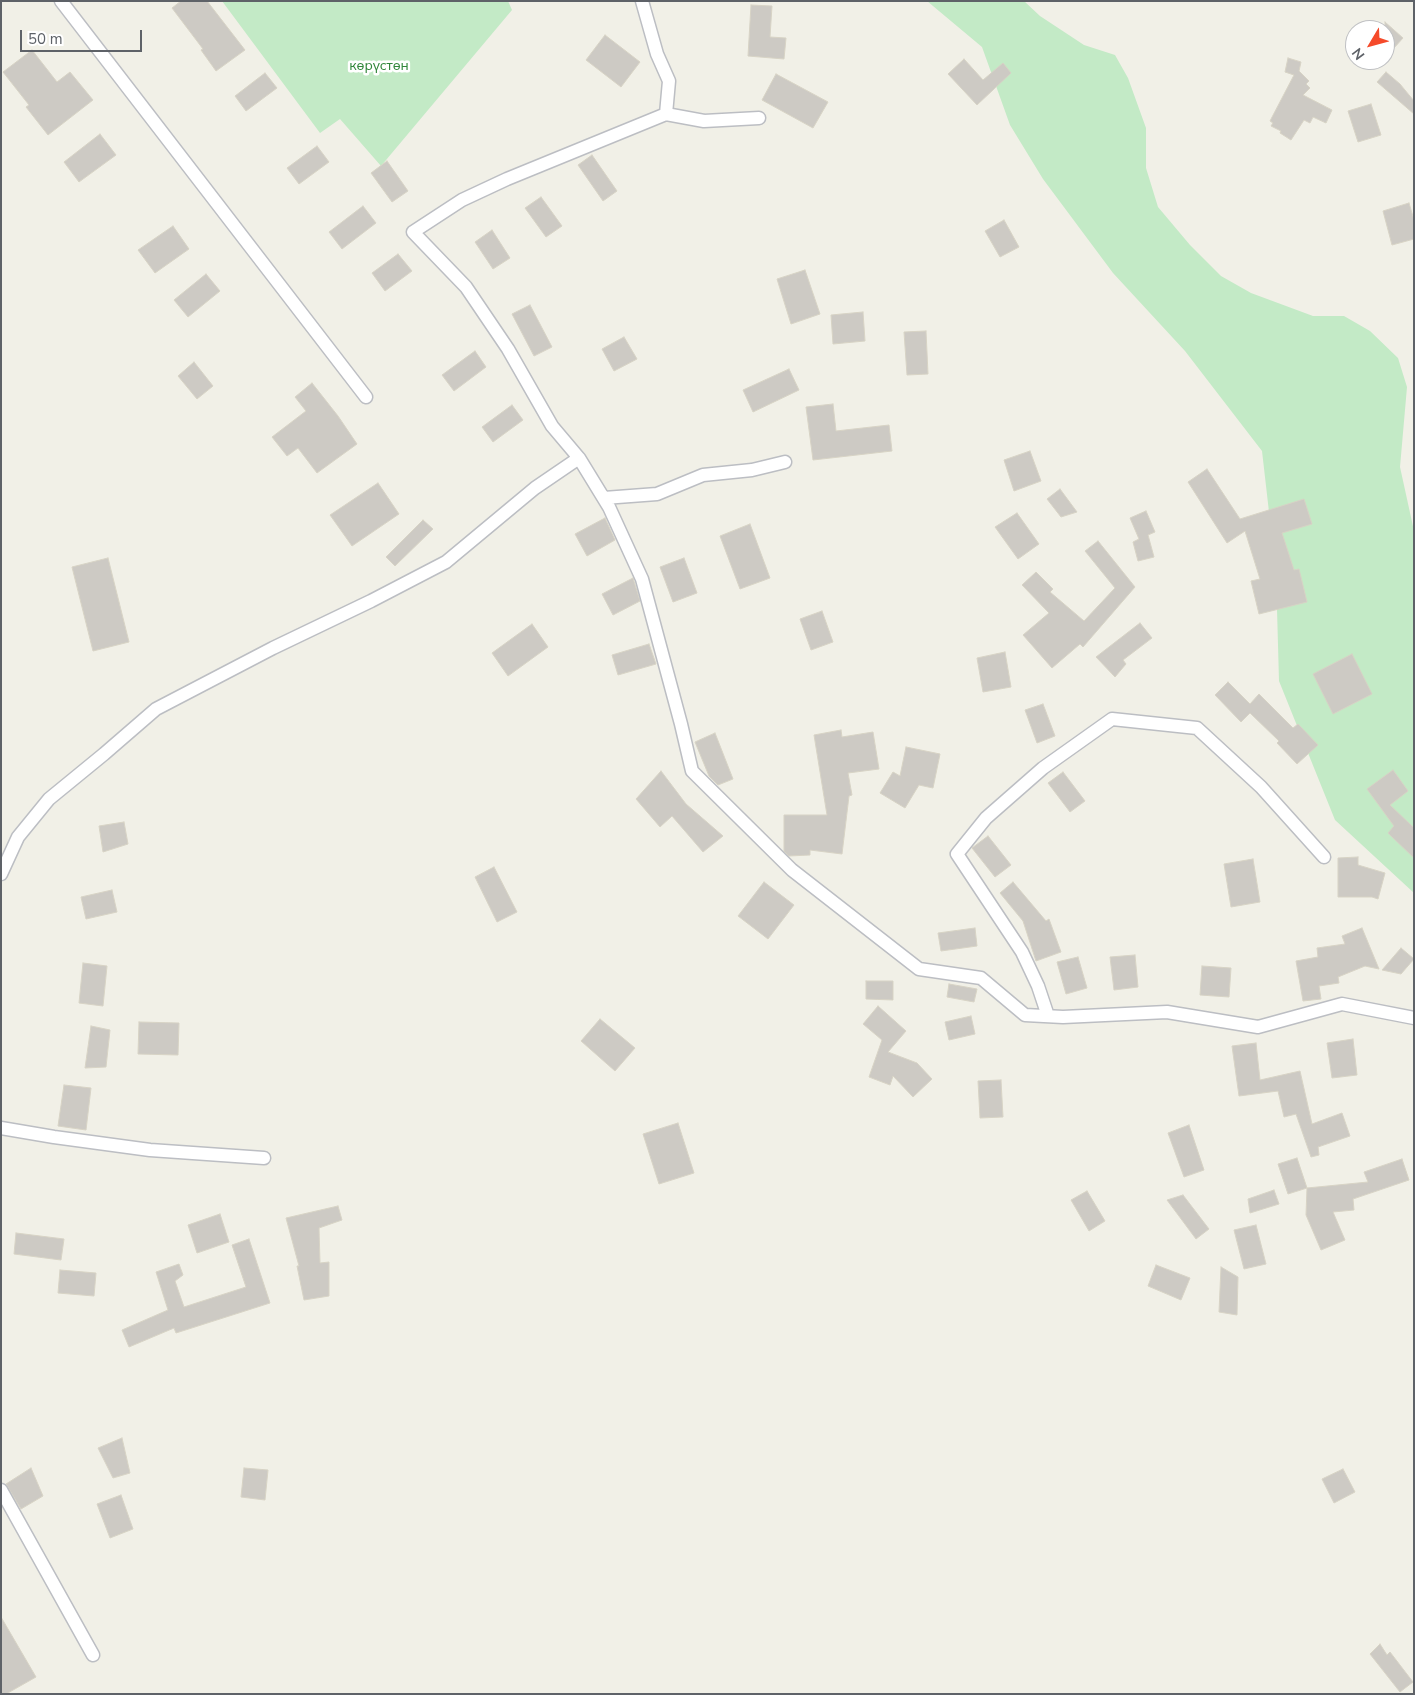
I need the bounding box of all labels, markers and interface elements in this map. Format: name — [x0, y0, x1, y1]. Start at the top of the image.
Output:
scale bar — [22, 20, 145, 52]
north arrow — [1345, 20, 1395, 70]
text: 50 m — [28, 29, 63, 49]
text: N — [1348, 44, 1369, 64]
park label: көрүстөн — [349, 59, 409, 75]

